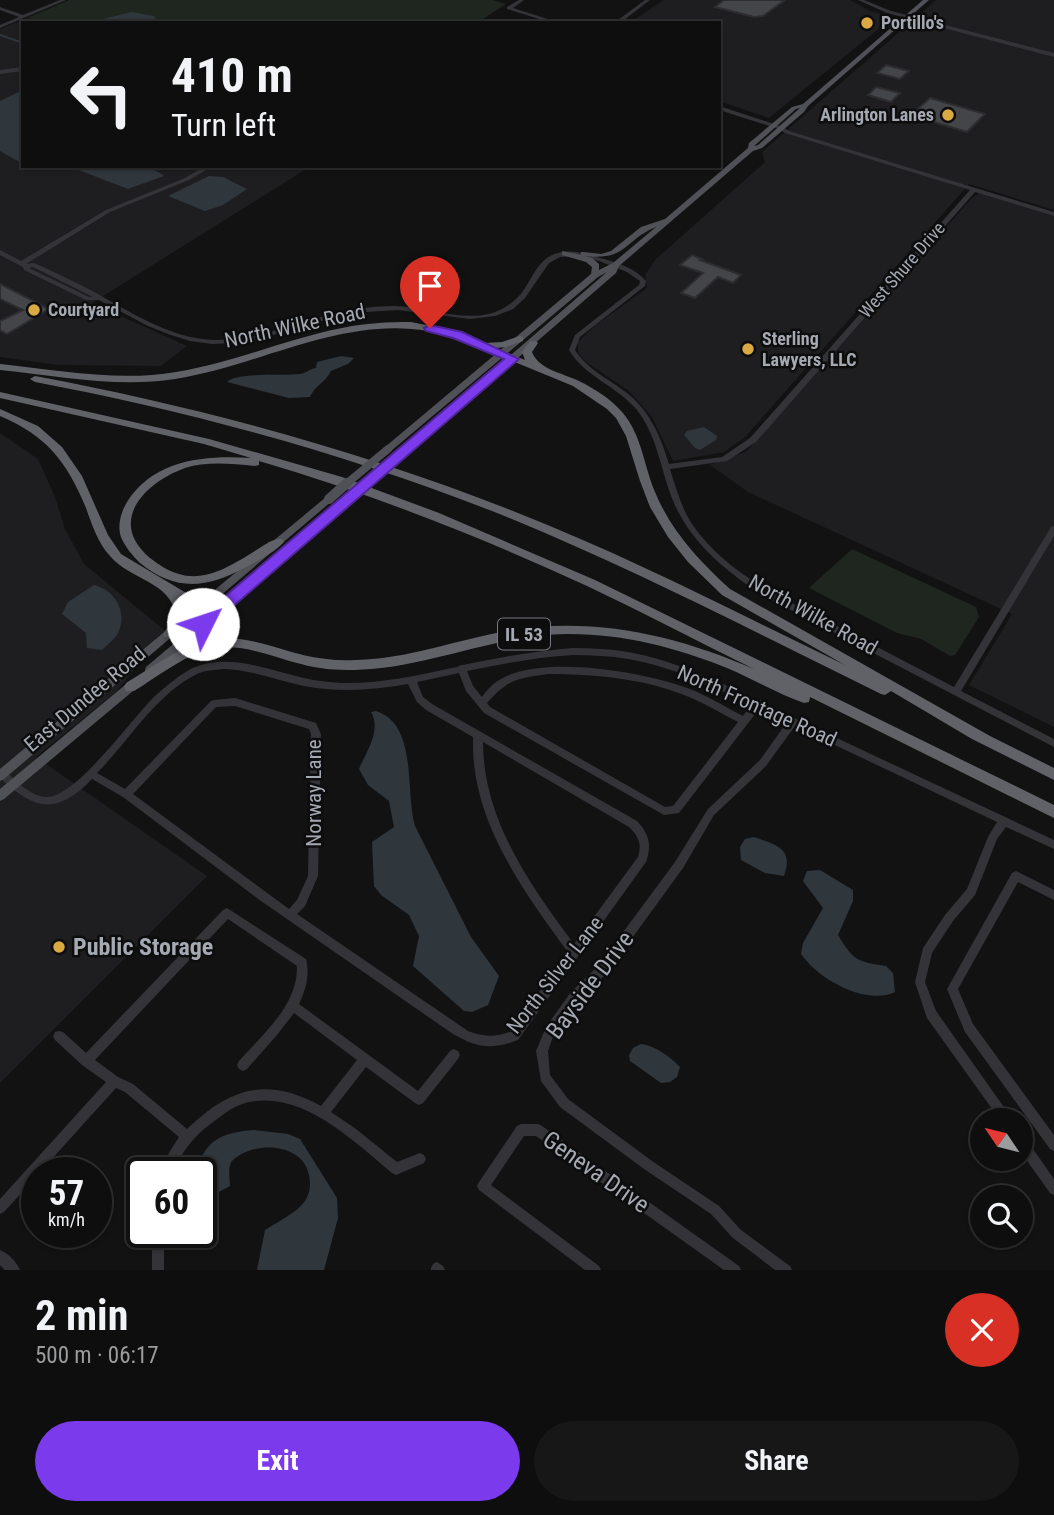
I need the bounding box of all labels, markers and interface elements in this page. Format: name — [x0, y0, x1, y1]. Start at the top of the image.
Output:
place label: Portillo's — [881, 12, 944, 33]
marker: Portillo's — [859, 15, 875, 31]
text: 410 m — [171, 47, 293, 104]
icon: left — [56, 49, 147, 140]
place label: Arlington Lanes — [820, 104, 934, 125]
text: Turn left — [171, 106, 276, 144]
marker: Arlington Lanes — [940, 107, 956, 123]
street label: West Shure Drive — [854, 217, 949, 322]
pin — [400, 256, 460, 328]
icon: arrive — [411, 267, 449, 305]
place label: Courtyard — [48, 299, 119, 320]
street label: North Wilke Road — [222, 299, 368, 353]
marker: Courtyard — [26, 302, 42, 318]
place label: Sterling Lawyers, LLC — [762, 328, 857, 370]
marker: Sterling Lawyers, LLC — [740, 341, 756, 357]
street label: North Wilke Road — [744, 570, 882, 660]
position arrow — [166, 587, 240, 661]
road number: IL 53 — [498, 618, 550, 650]
street label: East Dundee Road — [20, 641, 150, 757]
street label: North Frontage Road — [674, 660, 840, 752]
street label: Norway Lane — [302, 739, 326, 847]
street label: North Silver Lane — [502, 911, 608, 1038]
street label: Bayside Drive — [540, 926, 640, 1044]
place label: Public Storage — [73, 933, 213, 961]
marker: Public Storage — [51, 939, 67, 955]
north arrow — [970, 1108, 1032, 1171]
map controls — [970, 1108, 1033, 1248]
street label: Geneva Drive — [538, 1125, 654, 1219]
speed limit sign: 60 — [126, 1157, 217, 1248]
text: 57 — [49, 1173, 84, 1214]
button: search — [970, 1185, 1033, 1248]
text: km/h — [48, 1209, 85, 1230]
text: 2 min — [35, 1291, 128, 1340]
button: close — [945, 1293, 1019, 1367]
text: 500 m · 06:17 — [35, 1342, 159, 1369]
button: Exit — [35, 1421, 520, 1501]
button: Share — [534, 1421, 1019, 1501]

